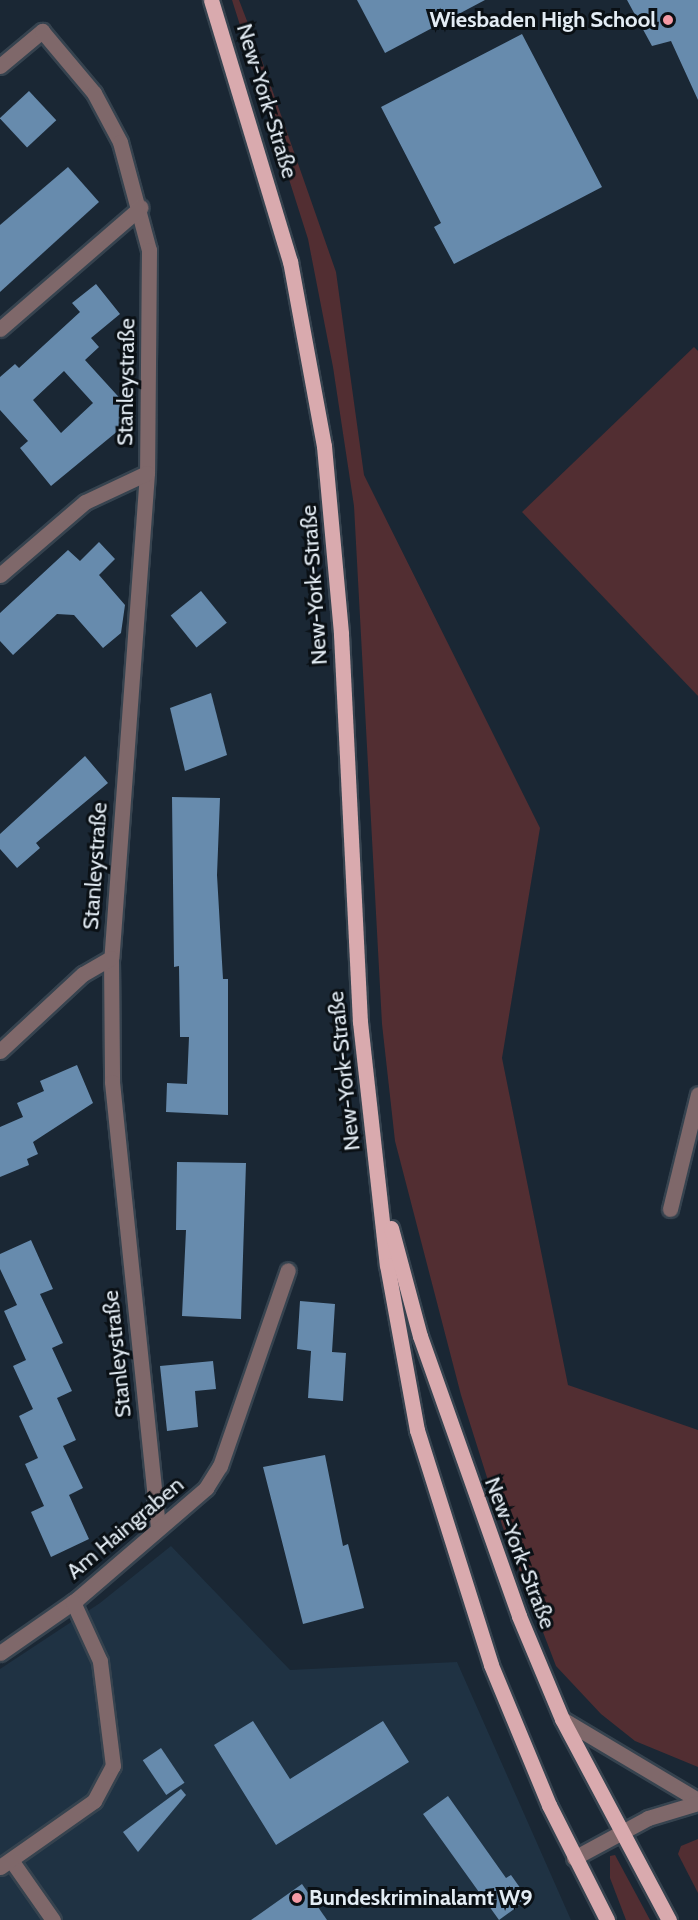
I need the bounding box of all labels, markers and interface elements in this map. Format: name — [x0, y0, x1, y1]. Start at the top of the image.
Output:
place label: Wiesbaden High School — [430, 7, 656, 33]
marker: Wiesbaden High School — [661, 13, 675, 27]
street label: New-York-Straße — [231, 20, 303, 182]
street label: Stanleystraße — [112, 318, 140, 446]
street label: New-York-Straße — [295, 504, 333, 666]
street label: Stanleystraße — [77, 801, 113, 931]
street label: New-York-Straße — [322, 990, 366, 1152]
street label: Stanleystraße — [97, 1289, 137, 1419]
street label: Am Haingraben — [61, 1471, 189, 1585]
street label: New-York-Straße — [479, 1473, 561, 1633]
place label: Bundeskriminalamt W9 — [309, 1885, 533, 1911]
marker: Bundeskriminalamt W9 — [290, 1891, 304, 1905]

